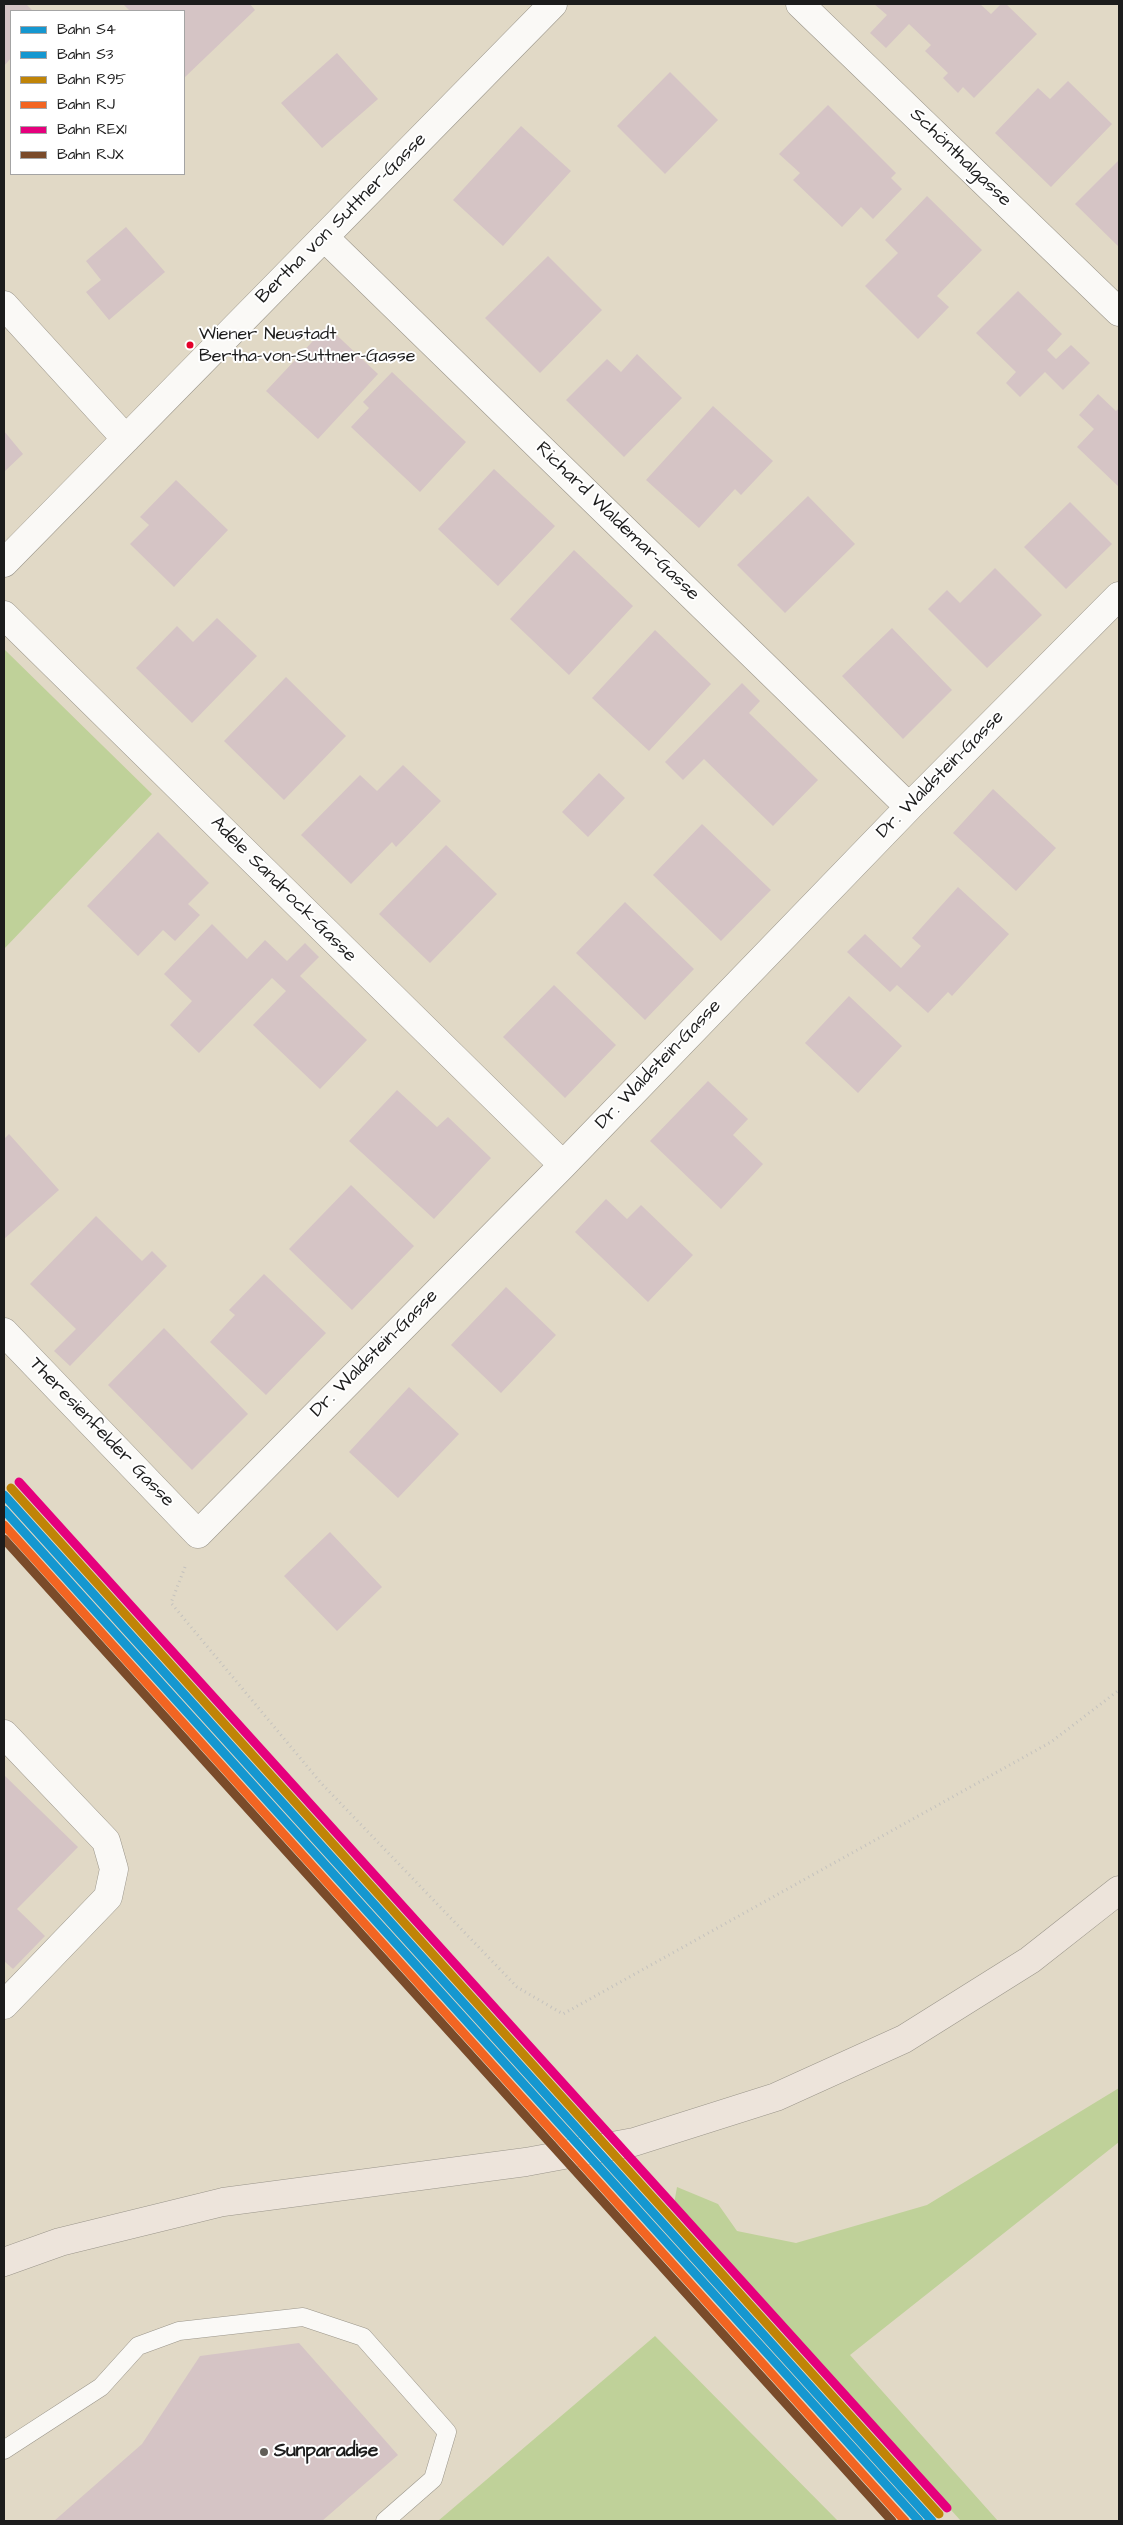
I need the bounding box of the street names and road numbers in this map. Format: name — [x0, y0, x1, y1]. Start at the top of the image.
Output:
street label: Schönthalgasse — [904, 104, 1016, 212]
street label: Bertha von Suttner-Gasse — [252, 129, 432, 309]
street label: Richard Waldemar-Gasse — [530, 438, 704, 606]
street label: Dr. Waldstein-Gasse — [872, 706, 1010, 844]
street label: Adele Sandrock-Gasse — [205, 812, 361, 968]
street label: Dr. Waldstein-Gasse — [591, 995, 727, 1135]
street label: Dr. Waldstein-Gasse — [306, 1285, 444, 1423]
street label: Theresienfelder Gasse — [24, 1353, 178, 1513]

